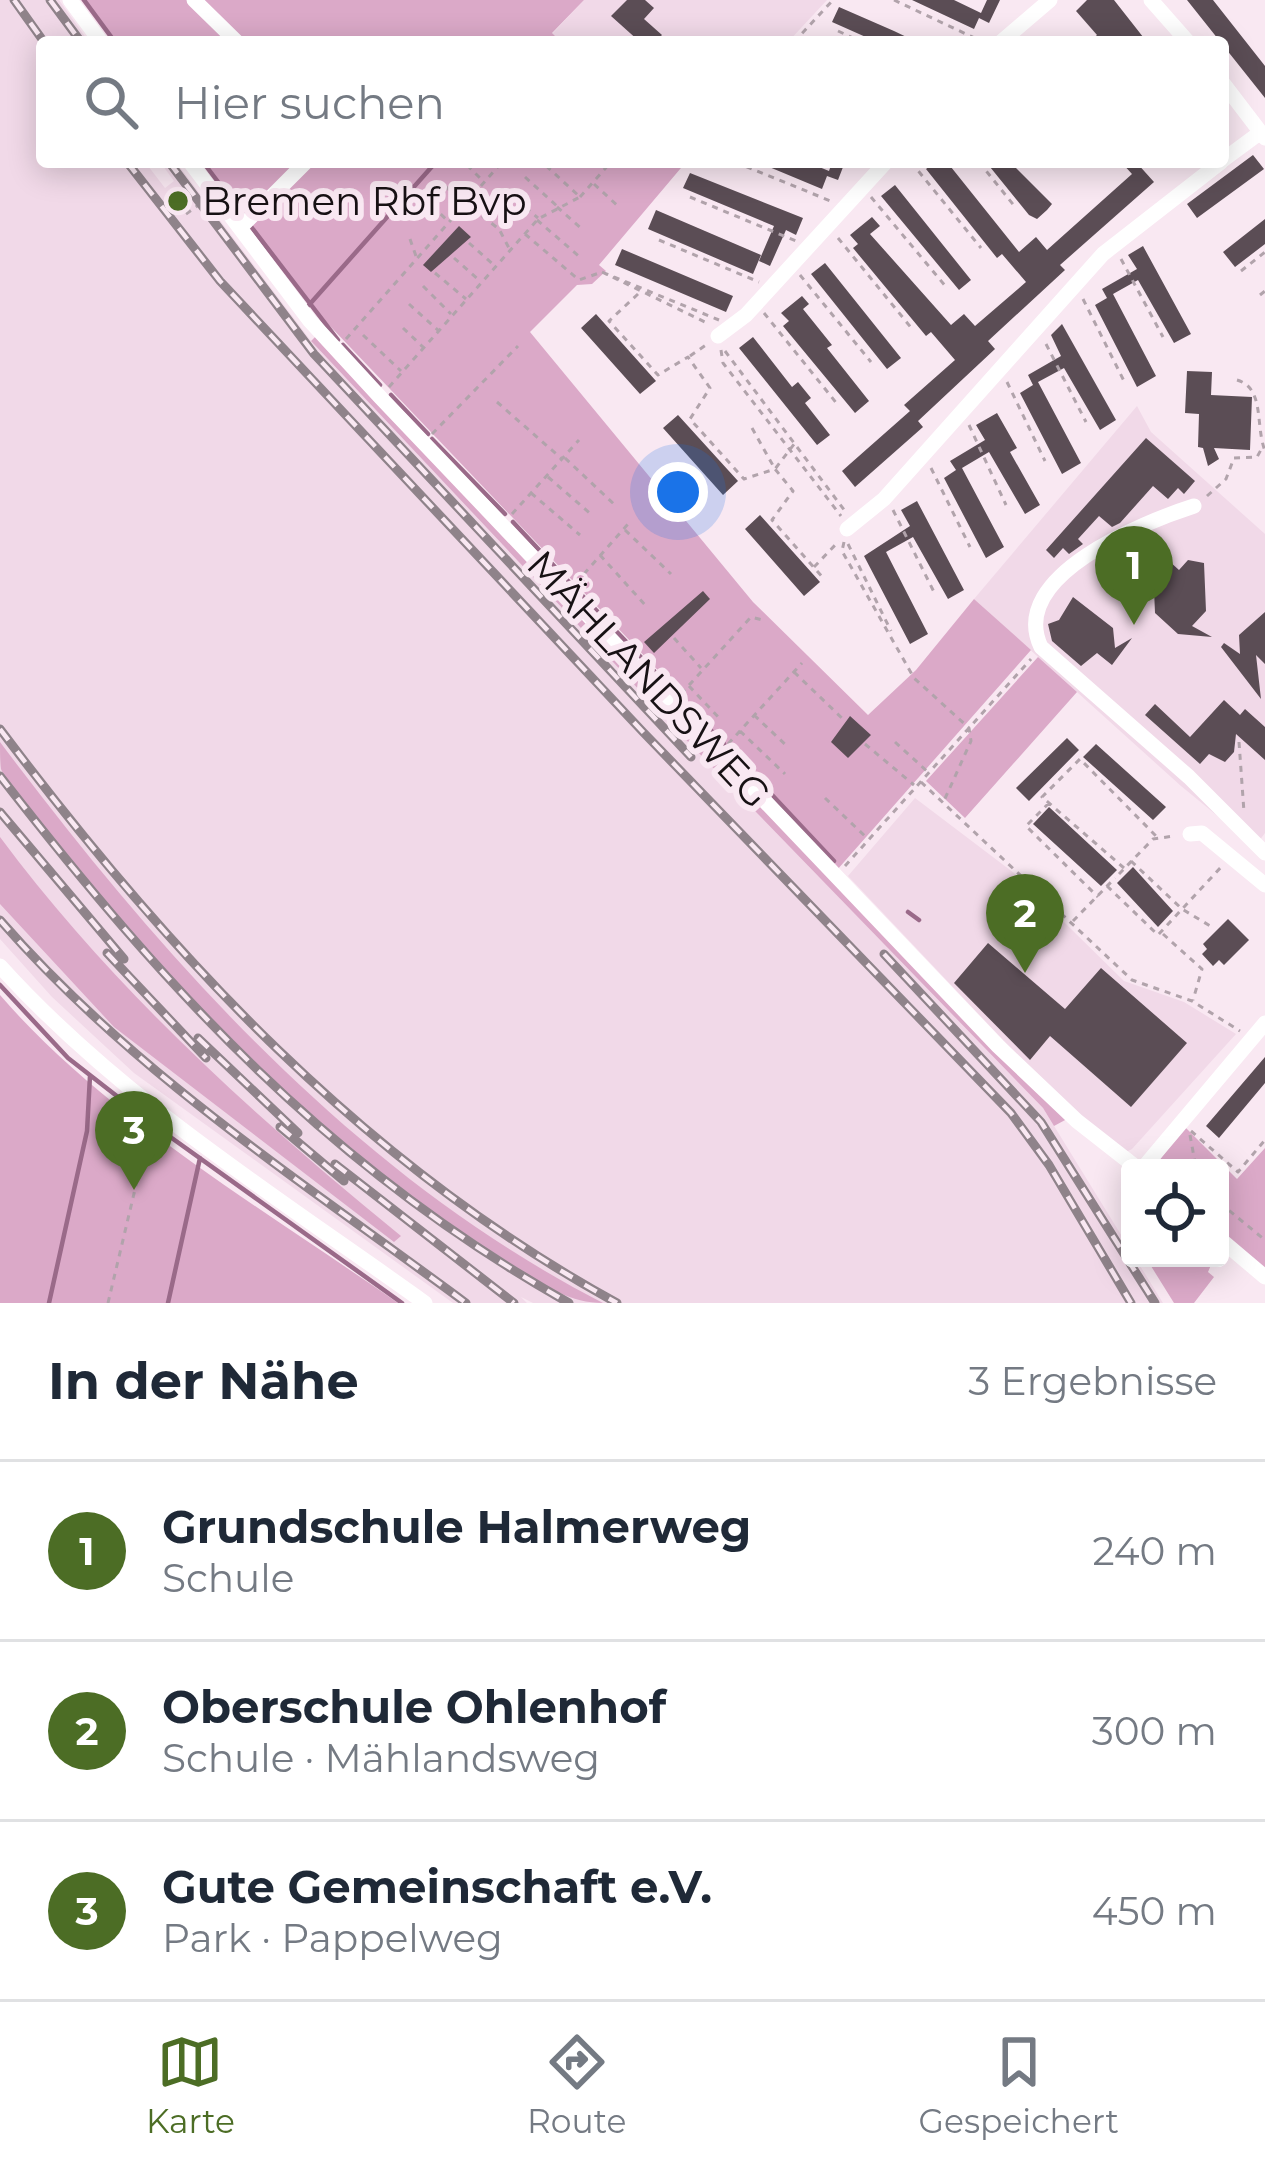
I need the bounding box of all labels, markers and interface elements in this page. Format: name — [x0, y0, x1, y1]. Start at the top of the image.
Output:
search box — [36, 36, 1229, 168]
icon: search — [78, 69, 144, 135]
text: Hier suchen — [174, 75, 445, 130]
place label: Bremen Rbf Bvp — [202, 177, 527, 225]
marker: Bremen Rbf Bvp — [165, 188, 191, 214]
your location — [648, 462, 708, 522]
pin: 1 — [1095, 526, 1173, 625]
street label: MÄHLANDSWEG — [517, 540, 781, 818]
pin: 2 — [986, 874, 1064, 973]
pin: 3 — [95, 1091, 173, 1190]
map controls — [1121, 1159, 1229, 1267]
button: locate — [1121, 1159, 1229, 1267]
text: In der Nähe — [48, 1350, 359, 1412]
text: 3 Ergebnisse — [968, 1357, 1217, 1405]
text: Grundschule Halmerweg — [162, 1499, 751, 1554]
text: 1 — [79, 1527, 95, 1575]
text: 240 m — [1093, 1527, 1217, 1575]
text: Schule — [162, 1554, 294, 1602]
text: Oberschule Ohlenhof — [162, 1679, 666, 1734]
text: 2 — [75, 1707, 99, 1755]
text: 300 m — [1092, 1707, 1217, 1755]
text: Schule · Mählandsweg — [162, 1734, 600, 1782]
text: Gute Gemeinschaft e.V. — [162, 1859, 712, 1914]
text: 3 — [75, 1887, 99, 1935]
text: 450 m — [1092, 1887, 1217, 1935]
text: Park · Pappelweg — [162, 1914, 503, 1962]
tab: Karte — [146, 2029, 235, 2141]
tab: Route — [527, 2029, 626, 2141]
tab: Gespeichert — [919, 2029, 1119, 2141]

